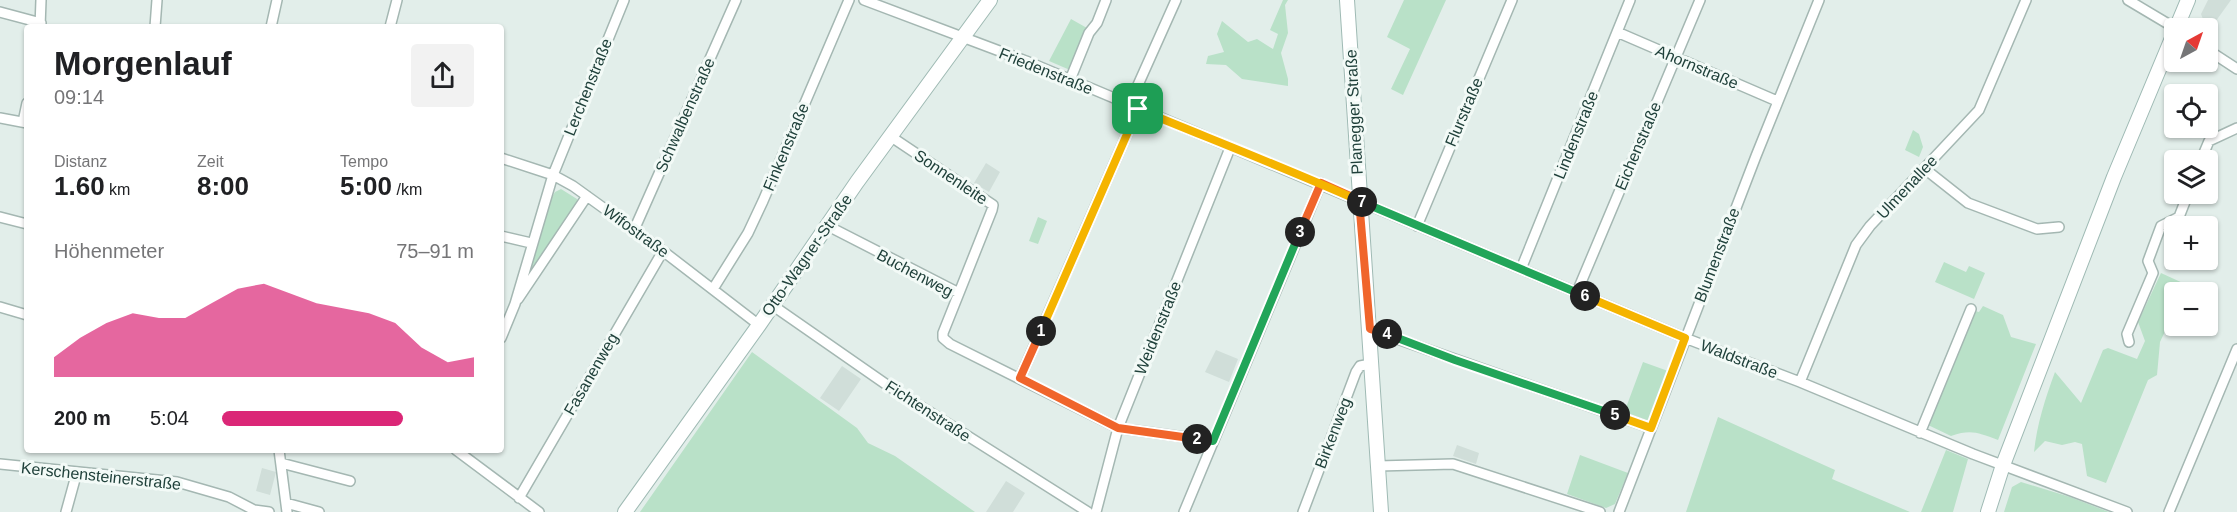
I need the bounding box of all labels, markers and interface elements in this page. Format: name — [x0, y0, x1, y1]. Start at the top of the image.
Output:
north arrow — [2164, 18, 2218, 72]
map controls — [2164, 18, 2218, 336]
street label: Lerchenstraße — [561, 36, 615, 138]
street label: Ahornstraße — [1653, 42, 1741, 92]
button: share — [411, 44, 474, 107]
street label: Friedenstraße — [997, 44, 1095, 98]
text: Morgenlauf — [54, 45, 232, 82]
street label: Planegger Straße — [1342, 49, 1366, 175]
street label: Schwalbenstraße — [652, 55, 718, 175]
street label: Flurstraße — [1442, 75, 1486, 149]
pin — [1112, 83, 1163, 134]
button: locate — [2164, 84, 2218, 138]
text: 09:14 — [54, 86, 104, 108]
street label: Lindenstraße — [1551, 88, 1601, 181]
icon: arrive — [1121, 92, 1154, 125]
street label: Eichenstraße — [1612, 99, 1664, 193]
street label: Finkenstraße — [760, 101, 812, 193]
street label: Sonnenleite — [911, 146, 991, 208]
button: layers — [2164, 150, 2218, 204]
street label: Ulmenallee — [1873, 152, 1941, 222]
text: Distanz — [54, 153, 107, 170]
text: Zeit — [197, 153, 224, 170]
text: Tempo — [340, 153, 388, 170]
text: 1.60 — [54, 171, 105, 201]
text: 8:00 — [197, 171, 249, 201]
text: 5:00 — [340, 171, 392, 201]
text: km — [105, 181, 130, 198]
text: /km — [392, 181, 422, 198]
pin: 7 — [1347, 187, 1377, 217]
street label: Otto-Wagner-Straße — [759, 191, 855, 319]
text: 7 — [1358, 193, 1366, 210]
street label: Wifostraße — [600, 201, 672, 261]
street label: Blumenstraße — [1691, 205, 1743, 305]
button: + — [2164, 216, 2218, 270]
pin: 3 — [1285, 217, 1315, 247]
text: 3 — [1296, 223, 1304, 240]
text: Höhenmeter — [54, 240, 164, 262]
text: 75–91 m — [396, 240, 474, 262]
street label: Buchenweg — [874, 246, 956, 300]
street label: Weidenstraße — [1132, 279, 1185, 377]
pin: 6 — [1570, 281, 1600, 311]
button: − — [2164, 282, 2218, 336]
text: 6 — [1581, 287, 1589, 304]
pin: 1 — [1026, 316, 1056, 346]
pin: 4 — [1372, 319, 1402, 349]
text: 1 — [1037, 322, 1045, 339]
text: 4 — [1383, 325, 1391, 342]
street label: Fasanenweg — [561, 330, 621, 418]
street label: Waldstraße — [1698, 337, 1780, 382]
street label: Fichtenstraße — [882, 377, 974, 445]
street label: Birkenweg — [1312, 395, 1354, 471]
pin: 5 — [1600, 400, 1630, 430]
text: 5 — [1611, 406, 1619, 423]
text: 200 m — [54, 407, 111, 429]
text: 5:04 — [150, 407, 189, 429]
pin: 2 — [1182, 424, 1212, 454]
text: 2 — [1193, 430, 1201, 447]
street label: Kerschensteinerstraße — [20, 459, 182, 493]

